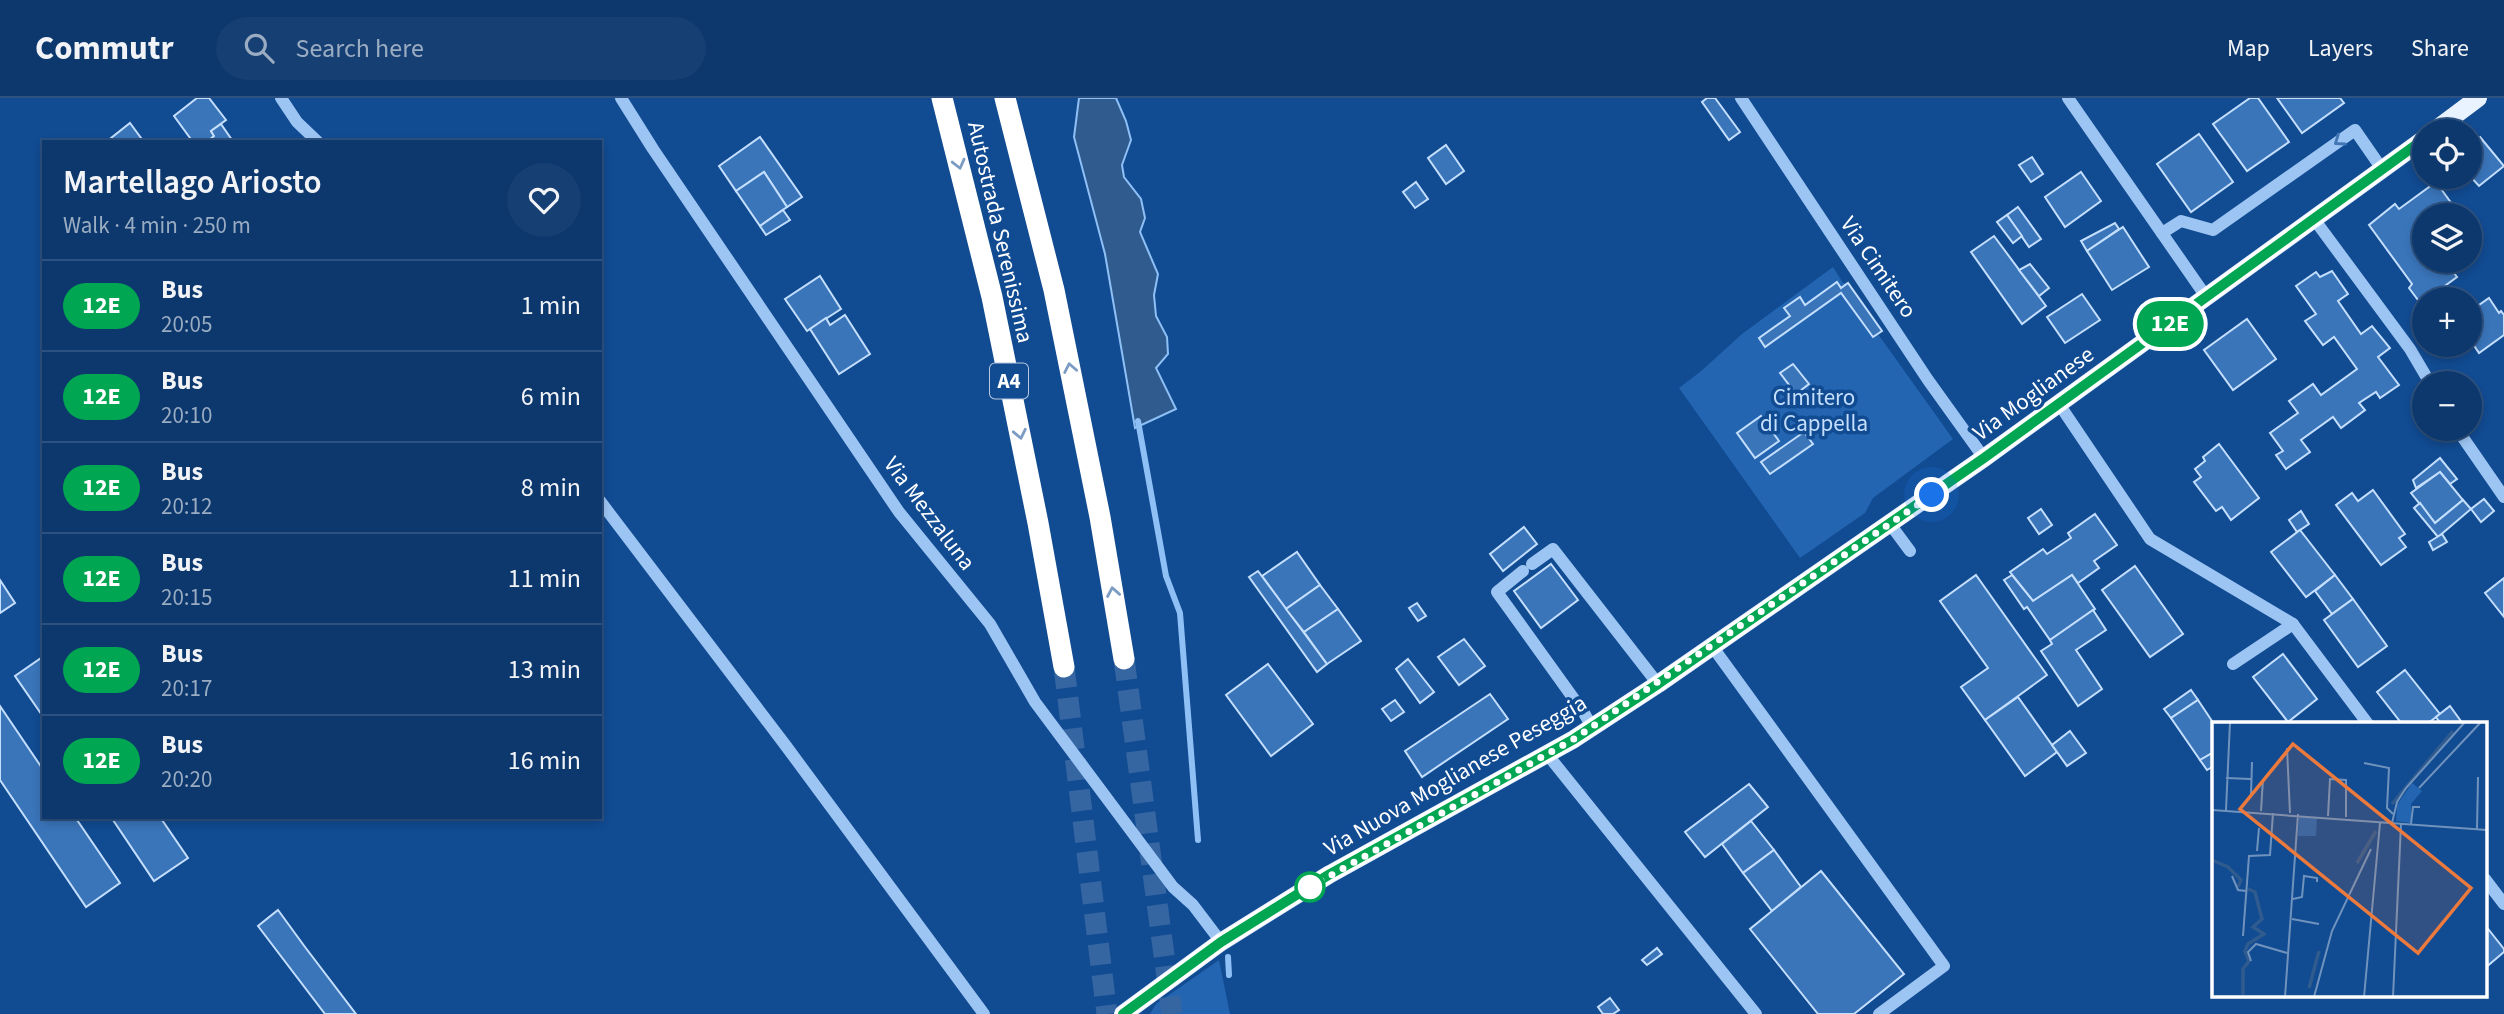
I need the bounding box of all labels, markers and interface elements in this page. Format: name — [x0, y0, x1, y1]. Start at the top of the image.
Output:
search box — [216, 17, 706, 80]
text: Commutr — [35, 25, 174, 72]
icon: search — [240, 29, 278, 67]
text: Search here — [296, 30, 424, 67]
text: Map — [2227, 31, 2270, 66]
text: Layers — [2308, 31, 2373, 66]
text: Share — [2411, 31, 2469, 66]
street label: Autostrada Serenissima — [959, 118, 1042, 346]
map controls — [2412, 119, 2482, 441]
button: locate — [2412, 119, 2482, 189]
one-way arrow — [2334, 133, 2347, 145]
one-way arrow — [951, 158, 965, 170]
text: Martellago Ariosto — [63, 159, 322, 206]
button: heart — [507, 163, 581, 237]
button: layers — [2412, 203, 2482, 273]
text: Walk · 4 min · 250 m — [63, 209, 251, 242]
street label: Via Cimitero — [1832, 210, 1925, 325]
text: Bus — [161, 271, 203, 308]
text: 1 min — [521, 287, 581, 324]
button: + — [2412, 287, 2482, 357]
text: 12E — [82, 288, 121, 323]
line badge: 12E — [2130, 301, 2210, 347]
text: 12E — [2151, 306, 2189, 341]
text: 20:05 — [161, 308, 212, 341]
street label: Via Moglianese — [1966, 338, 2101, 449]
text: Bus — [161, 362, 203, 399]
one-way arrow — [1064, 362, 1079, 374]
road number: A4 — [990, 364, 1028, 398]
button: − — [2412, 371, 2482, 441]
text: 6 min — [521, 378, 581, 415]
text: 12E — [82, 379, 121, 414]
park label: Cimitero di Cappella — [1760, 381, 1868, 440]
text: 20:10 — [161, 399, 212, 432]
one-way arrow — [1011, 428, 1026, 440]
street label: Via Mezzaluna — [876, 449, 983, 577]
text: Bus — [161, 453, 203, 490]
text: 8 min — [521, 469, 581, 506]
text: 12E — [82, 470, 121, 505]
your location — [1914, 477, 1949, 512]
text: 20:12 — [161, 490, 212, 523]
text: Bus — [161, 544, 203, 581]
text: 11 min — [508, 560, 581, 597]
text: 12E — [82, 561, 121, 596]
text: 20:15 — [161, 581, 212, 614]
one-way arrow — [1106, 586, 1121, 598]
text: Bus — [161, 635, 203, 672]
text: 13 min — [508, 651, 581, 688]
text: 12E — [82, 652, 121, 687]
text: 20:17 — [161, 672, 212, 705]
street label: Via Nuova Moglianese Peseggia — [1318, 686, 1593, 864]
inset map — [2212, 722, 2486, 996]
text: Bus — [161, 726, 203, 763]
text: 16 min — [508, 742, 581, 779]
text: 12E — [82, 743, 121, 778]
text: 20:20 — [161, 763, 212, 796]
unlabelled marker — [1295, 872, 1325, 902]

